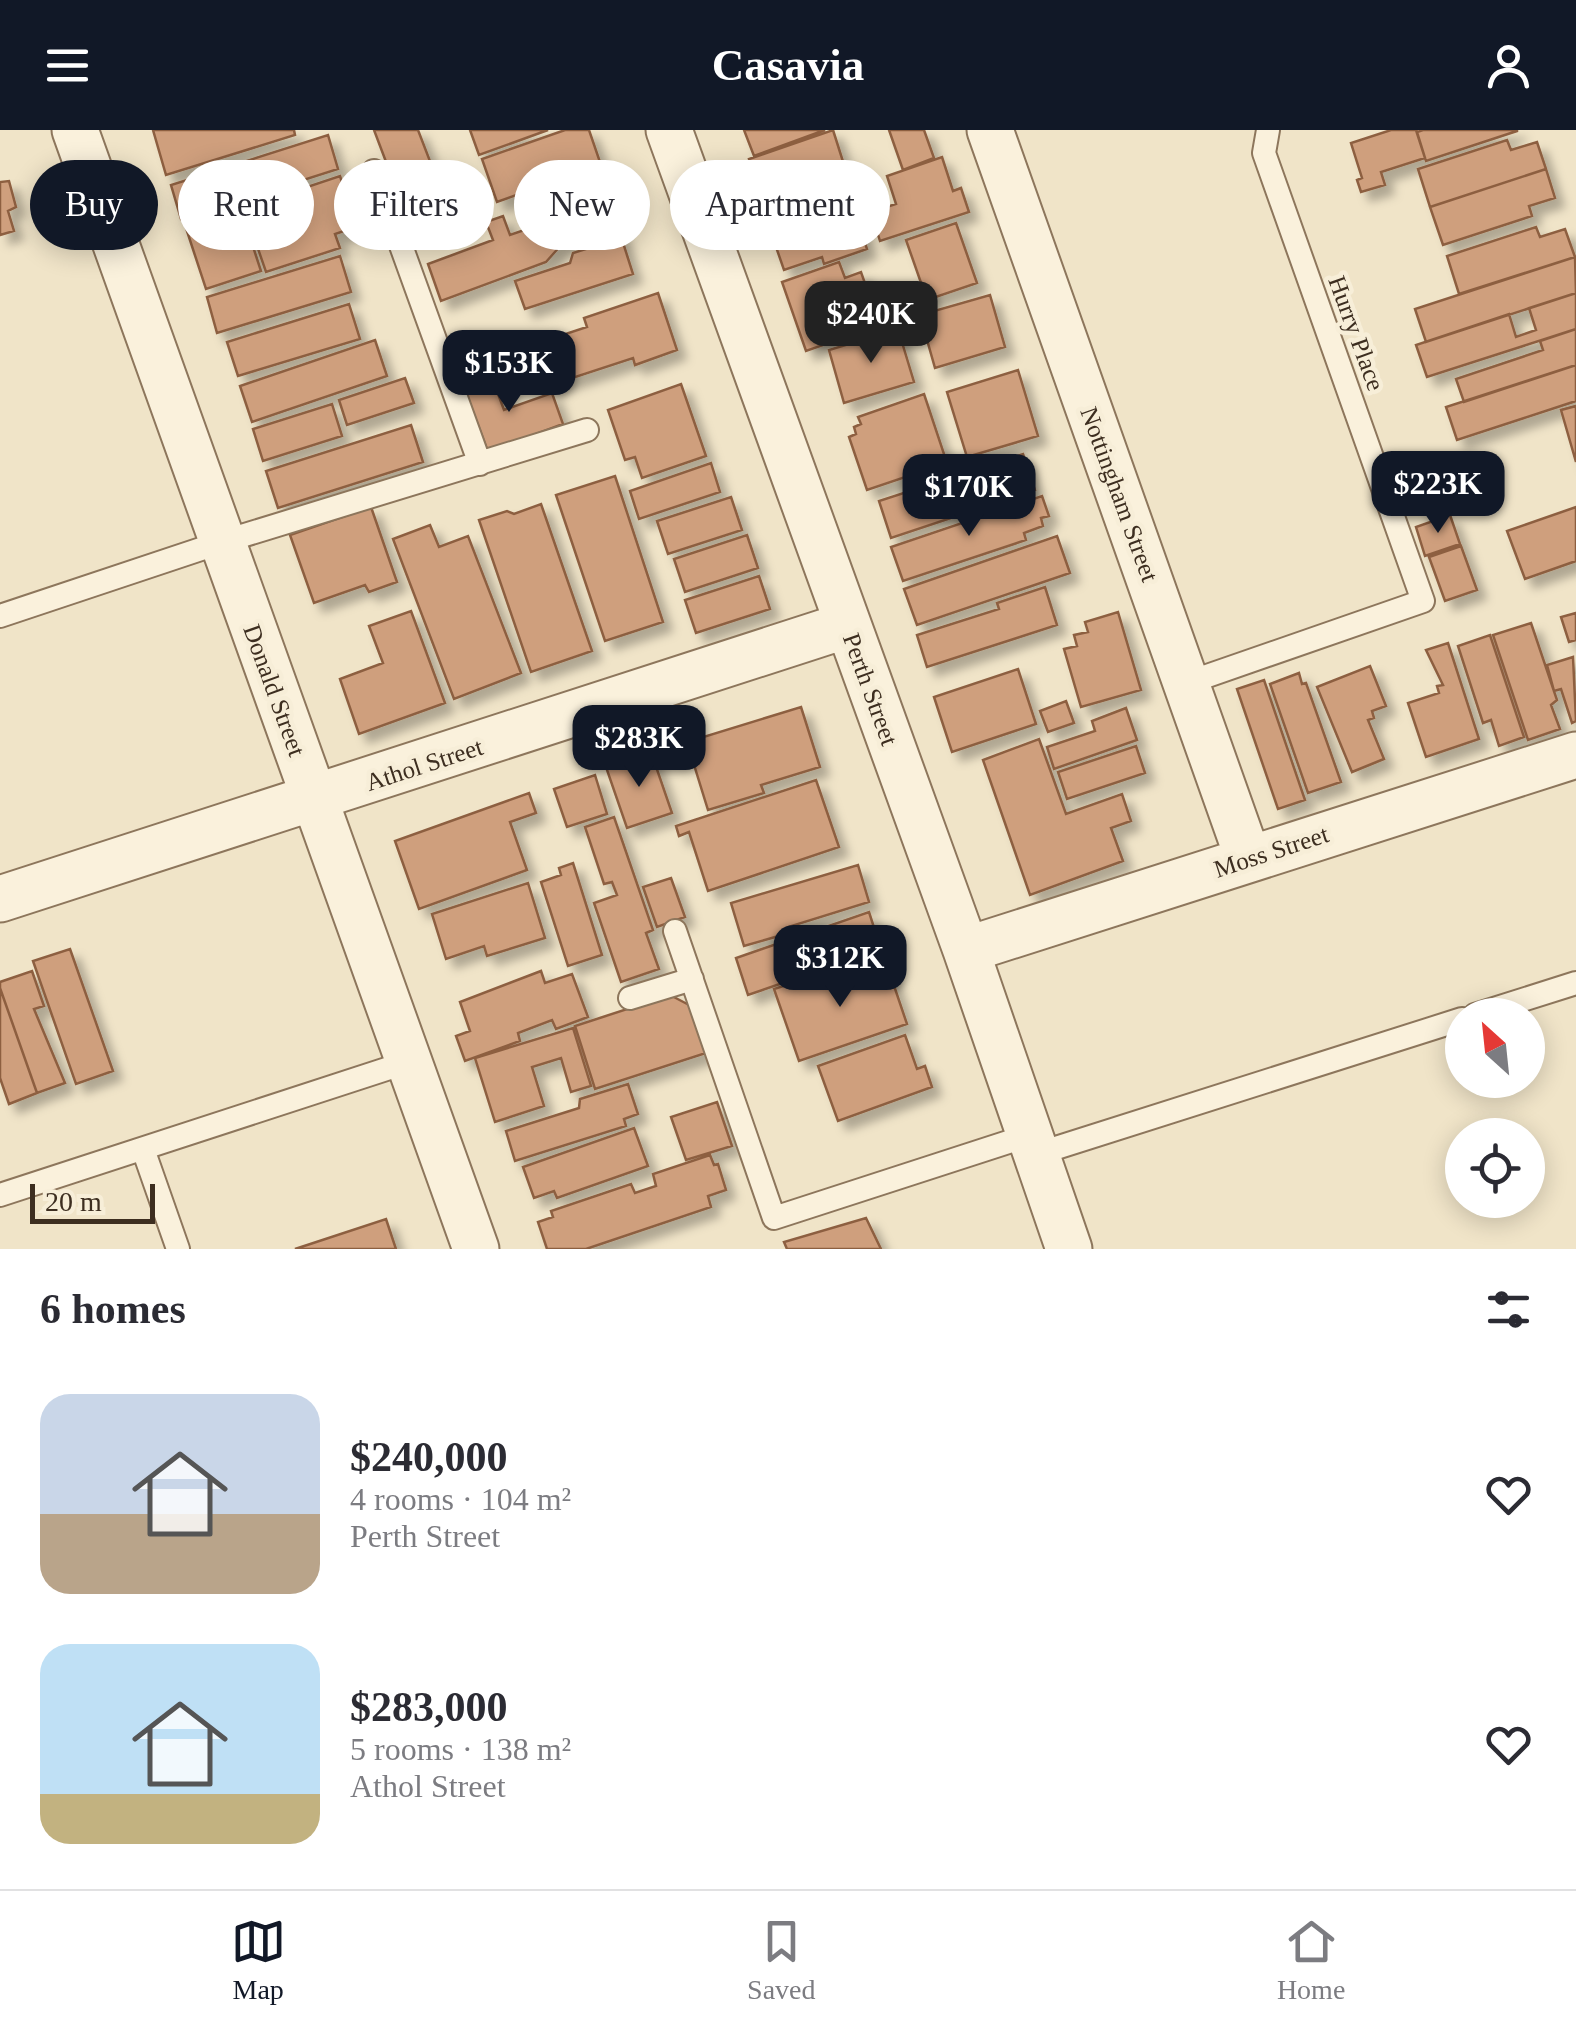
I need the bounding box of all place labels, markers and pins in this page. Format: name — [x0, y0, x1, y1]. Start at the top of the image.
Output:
pin: $240K — [801, 281, 941, 366]
pin: $153K — [439, 330, 579, 415]
pin: $223K — [1368, 451, 1508, 536]
pin: $170K — [899, 454, 1039, 539]
pin: $283K — [569, 705, 709, 790]
pin: $312K — [770, 925, 910, 1010]

